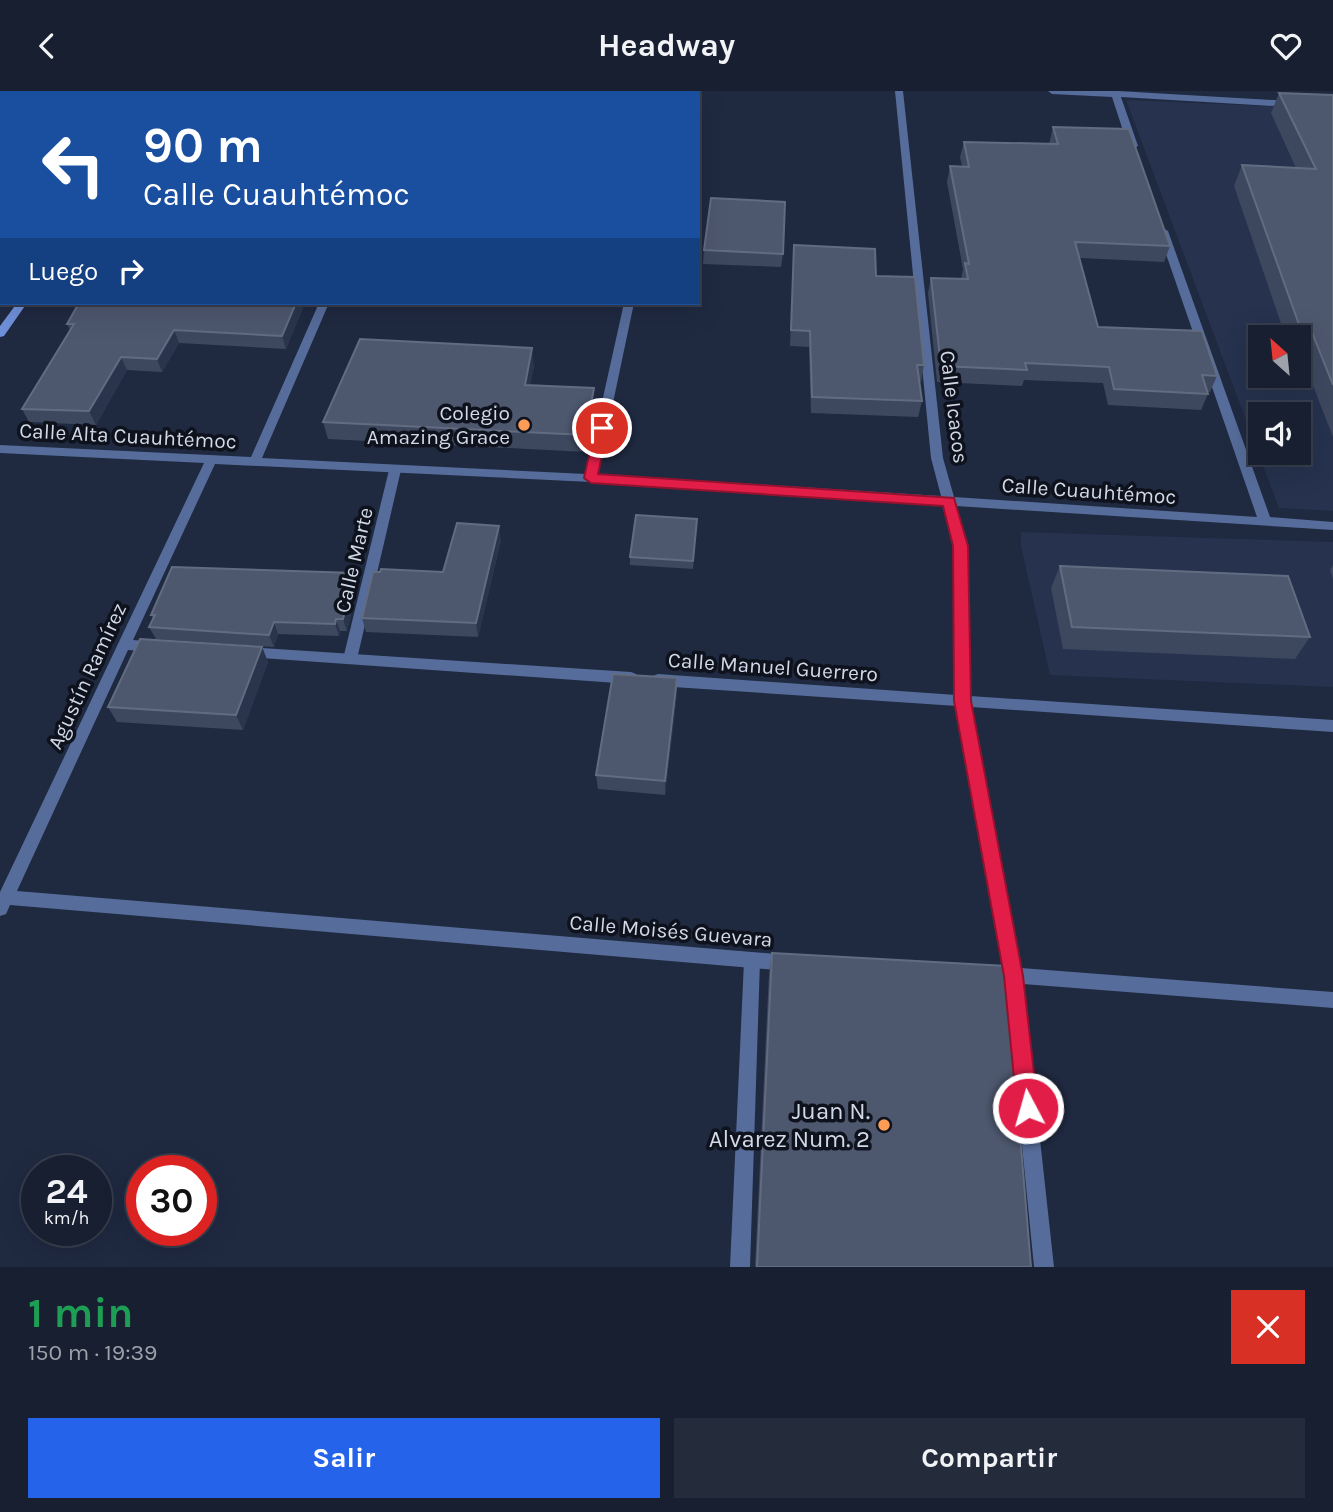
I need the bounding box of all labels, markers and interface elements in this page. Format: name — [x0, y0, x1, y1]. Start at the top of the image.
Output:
icon: back — [28, 27, 66, 65]
text: Headway — [598, 27, 735, 64]
icon: heart — [1267, 27, 1305, 65]
text: 90 m — [143, 117, 263, 174]
icon: left — [28, 119, 119, 210]
text: Calle Cuauhtémoc — [143, 176, 410, 213]
icon: right — [112, 252, 150, 290]
text: Luego — [28, 256, 98, 287]
north arrow — [1248, 325, 1311, 389]
map controls — [1248, 325, 1311, 465]
street label: Calle Icacos — [935, 349, 973, 465]
pin — [572, 398, 632, 458]
place label: Colegio Amazing Grace — [367, 401, 510, 449]
button: sound — [1248, 402, 1311, 465]
icon: arrive — [583, 409, 621, 447]
marker: Colegio Amazing Grace — [516, 417, 532, 433]
street label: Calle Alta Cuauhtémoc — [19, 418, 237, 454]
street label: Calle Cuauhtémoc — [1001, 473, 1177, 509]
street label: Calle Marte — [330, 505, 378, 615]
street label: Agustín Ramírez — [43, 599, 131, 753]
street label: Calle Manuel Guerrero — [667, 648, 879, 686]
street label: Calle Moisés Guevara — [569, 910, 773, 952]
position arrow — [991, 1071, 1065, 1145]
place label: Juan N. Alvarez Num. 2 — [709, 1097, 870, 1153]
marker: Juan N. Alvarez Num. 2 — [876, 1117, 892, 1133]
speed limit sign: 30 — [126, 1155, 217, 1246]
text: 24 — [46, 1171, 88, 1212]
text: km/h — [44, 1207, 89, 1229]
text: 1 min — [28, 1288, 133, 1338]
button: close — [1231, 1290, 1305, 1364]
text: 150 m · 19:39 — [28, 1339, 157, 1366]
button: Salir — [28, 1418, 660, 1498]
button: Compartir — [674, 1418, 1305, 1498]

